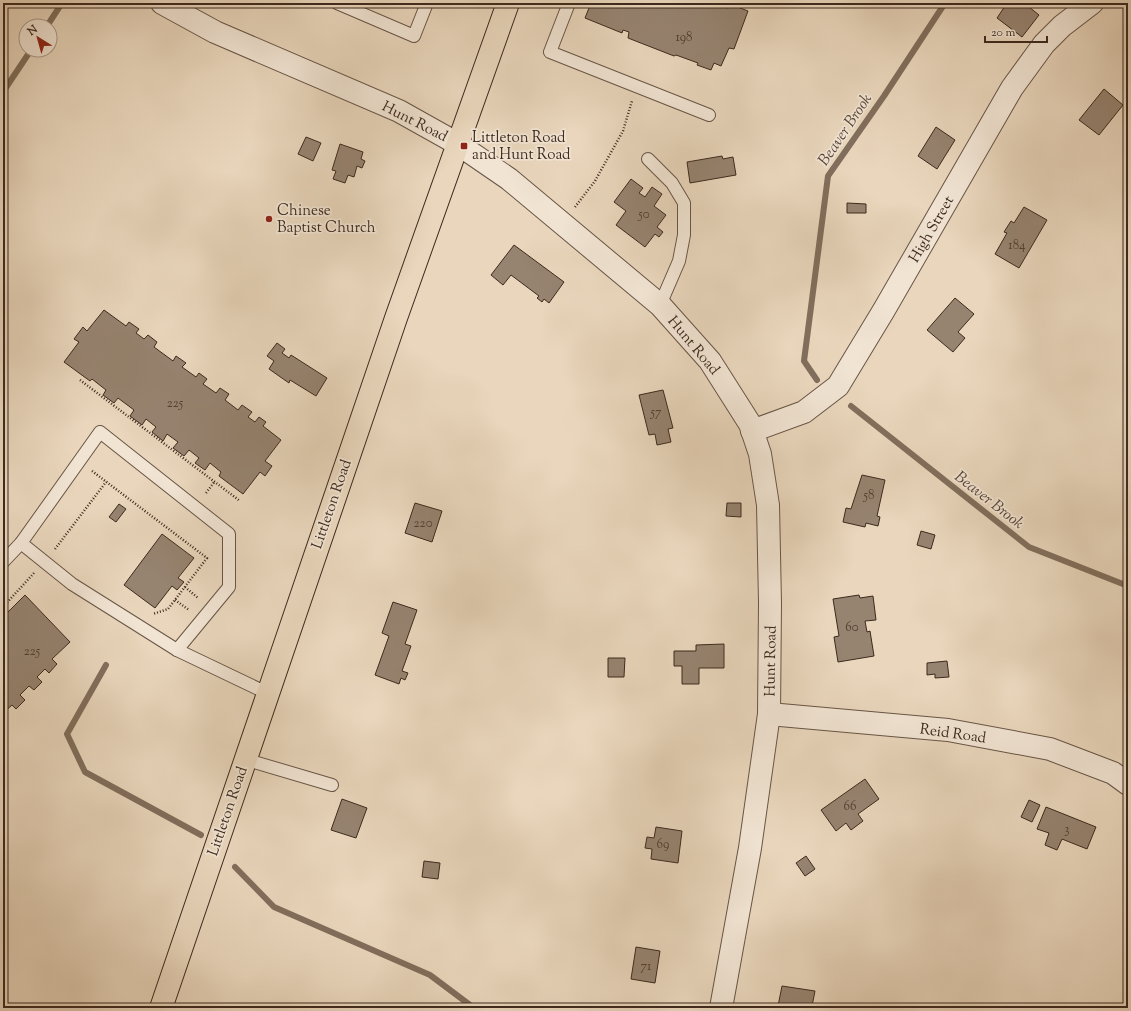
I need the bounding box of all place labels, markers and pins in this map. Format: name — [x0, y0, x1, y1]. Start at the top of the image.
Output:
place label: Littleton Road and Hunt Road — [472, 128, 571, 166]
marker: Littleton Road and Hunt Road — [459, 141, 469, 151]
place label: Chinese Baptist Church — [277, 201, 376, 239]
marker: Chinese Baptist Church — [264, 214, 274, 224]

